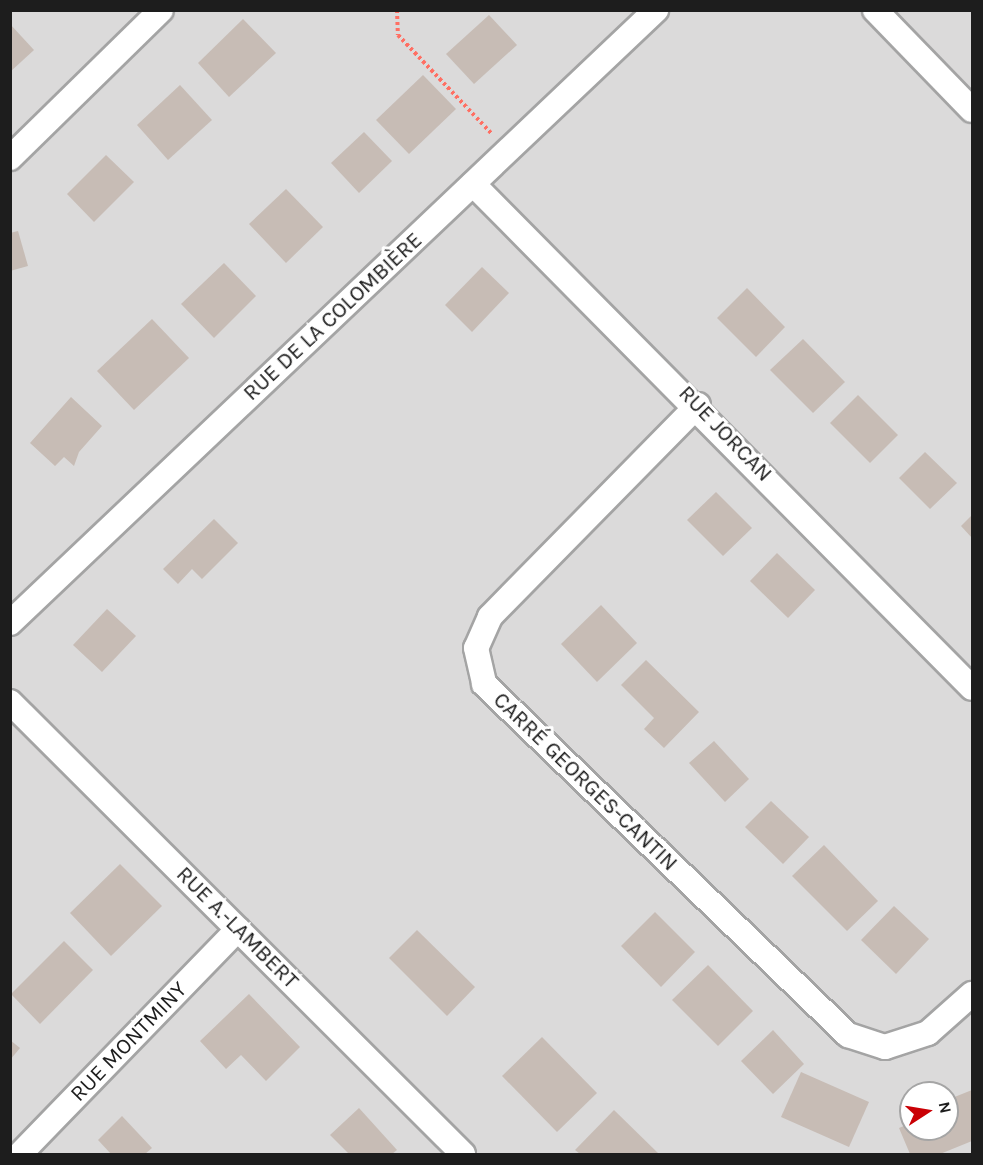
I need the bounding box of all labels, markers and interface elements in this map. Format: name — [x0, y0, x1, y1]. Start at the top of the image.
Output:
street label: RUE DE LA COLOMBIÈRE — [238, 227, 428, 407]
street label: RUE JORCAN — [673, 381, 777, 487]
street label: CARRÉ GEORGES-CANTIN — [487, 687, 683, 877]
street label: RUE A.-LAMBERT — [170, 861, 304, 995]
street label: RUE MONTMINY — [65, 977, 193, 1107]
north arrow — [899, 1081, 959, 1141]
text: N — [935, 1100, 956, 1115]

